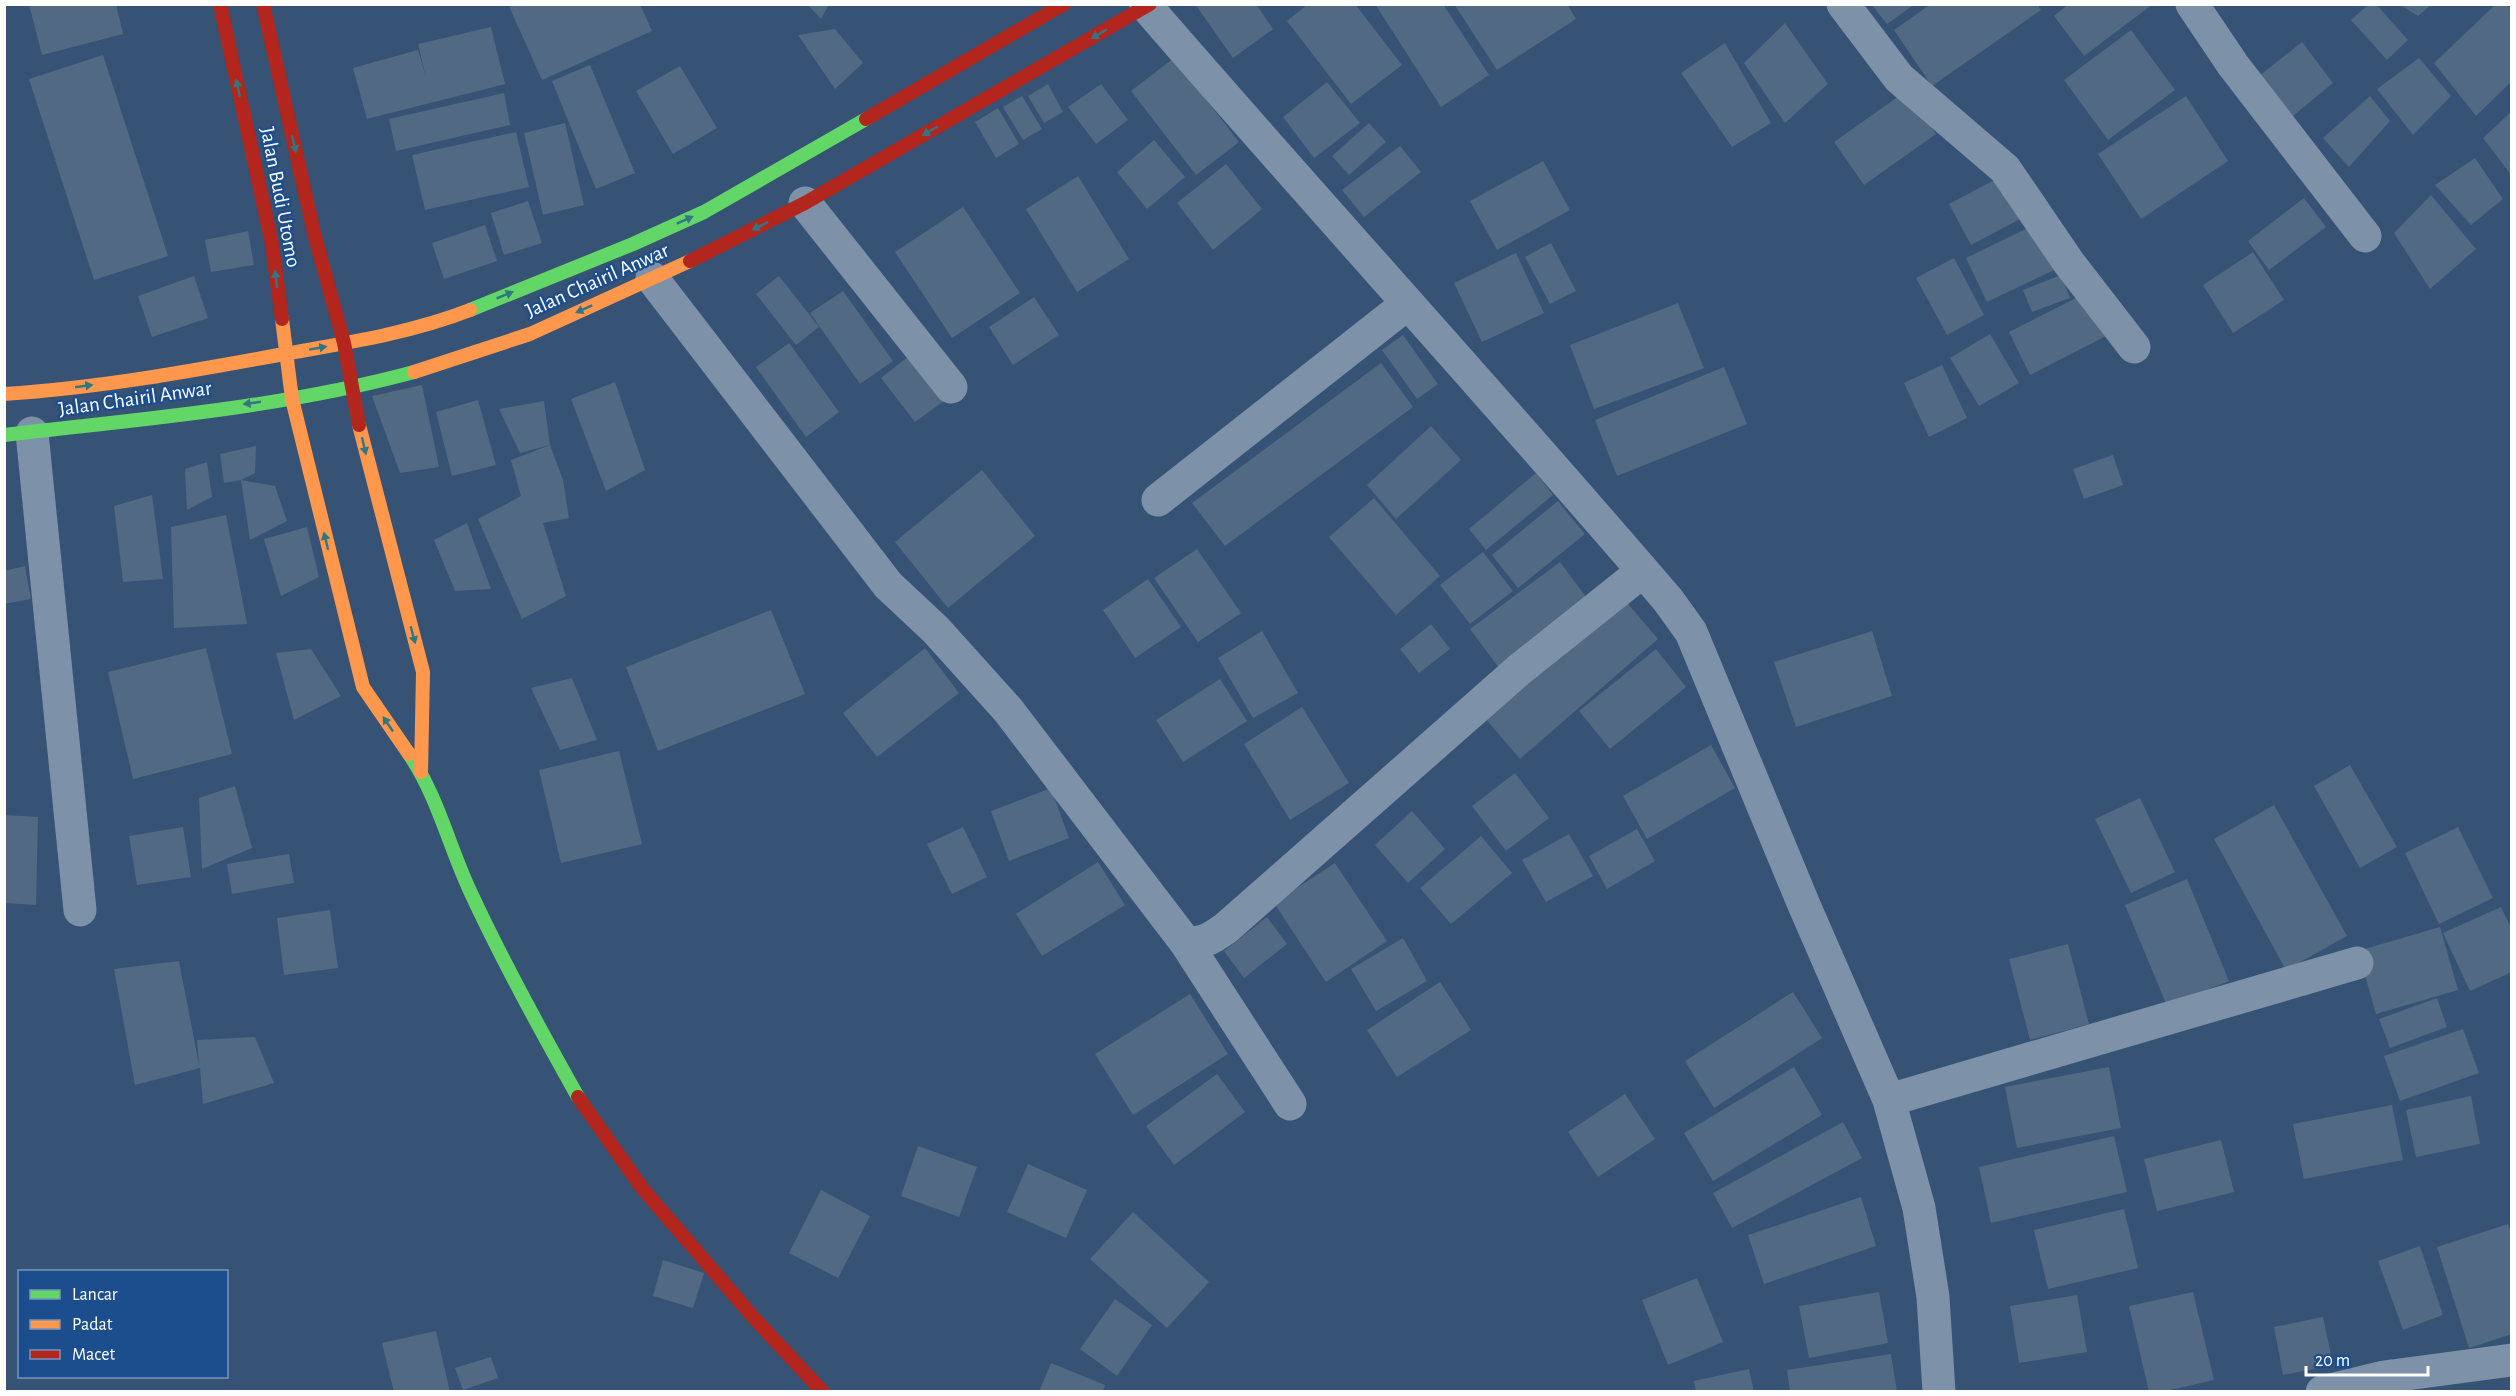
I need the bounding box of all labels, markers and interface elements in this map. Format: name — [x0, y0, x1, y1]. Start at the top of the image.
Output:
one-way arrow — [1090, 29, 1107, 39]
one-way arrow — [233, 78, 242, 97]
street label: Jalan Budi Utomo — [257, 125, 304, 269]
one-way arrow — [921, 126, 938, 136]
one-way arrow — [290, 134, 300, 153]
one-way arrow — [676, 216, 693, 225]
one-way arrow — [751, 221, 768, 230]
street label: Jalan Chairil Anwar — [522, 239, 672, 321]
one-way arrow — [271, 269, 281, 288]
one-way arrow — [496, 290, 514, 300]
one-way arrow — [575, 305, 592, 314]
one-way arrow — [308, 343, 327, 352]
street label: Jalan Chairil Anwar — [57, 377, 213, 420]
one-way arrow — [74, 381, 93, 390]
one-way arrow — [242, 399, 261, 408]
one-way arrow — [360, 437, 370, 455]
one-way arrow — [320, 532, 330, 550]
one-way arrow — [409, 626, 418, 644]
one-way arrow — [382, 716, 394, 732]
legend — [18, 1270, 228, 1378]
text: Lancar — [72, 1286, 118, 1304]
text: Padat — [72, 1316, 113, 1334]
scale bar — [2306, 1339, 2428, 1377]
text: Macet — [72, 1346, 116, 1364]
text: 20 m — [2315, 1352, 2350, 1370]

